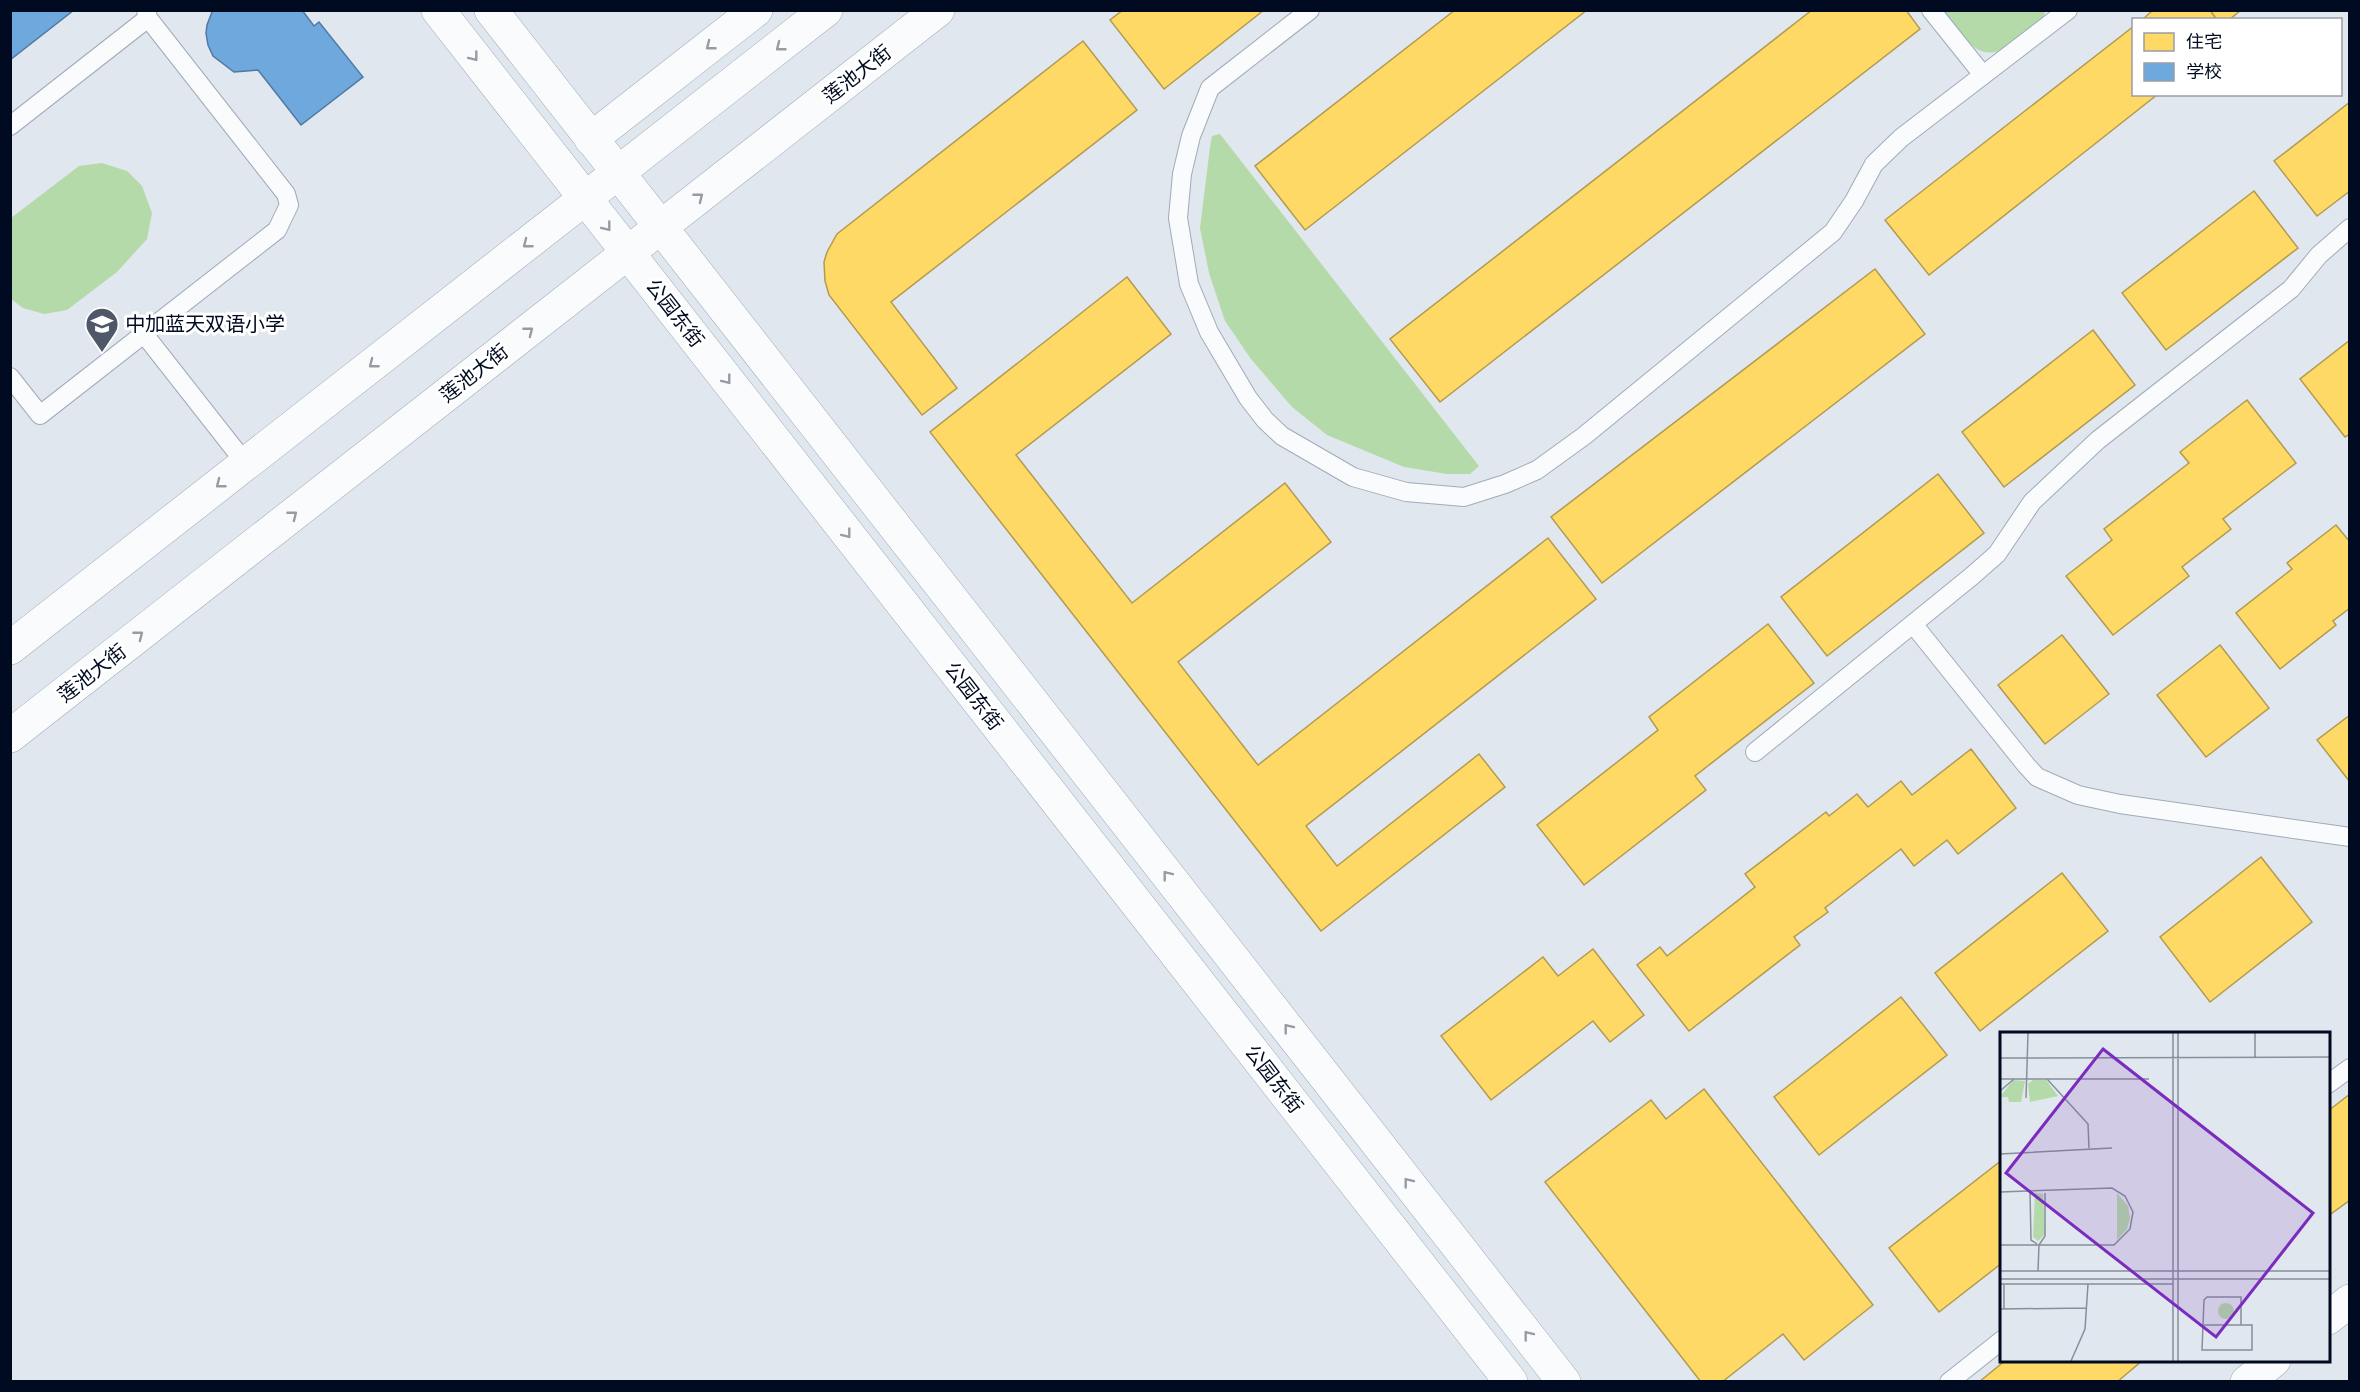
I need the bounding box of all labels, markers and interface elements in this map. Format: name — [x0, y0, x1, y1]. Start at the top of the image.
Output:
legend — [2132, 18, 2342, 96]
text: 住宅 — [2186, 31, 2222, 52]
one-way arrow — [706, 39, 717, 50]
one-way arrow — [776, 39, 787, 50]
street label: 莲池大街 — [818, 40, 895, 107]
one-way arrow — [466, 50, 477, 61]
text: 学校 — [2186, 61, 2222, 82]
one-way arrow — [693, 194, 704, 205]
one-way arrow — [599, 220, 610, 231]
one-way arrow — [523, 237, 534, 248]
street label: 公园东街 — [642, 274, 709, 351]
school or university icon: 中加蓝天双语小学 — [84, 306, 120, 353]
place label: 中加蓝天双语小学 — [125, 312, 285, 335]
one-way arrow — [523, 327, 534, 338]
street label: 莲池大街 — [435, 339, 512, 406]
one-way arrow — [369, 357, 380, 368]
one-way arrow — [719, 374, 730, 385]
one-way arrow — [215, 477, 226, 488]
one-way arrow — [286, 512, 297, 523]
one-way arrow — [840, 527, 851, 538]
one-way arrow — [133, 632, 144, 643]
street label: 莲池大街 — [53, 639, 130, 706]
street label: 公园东街 — [941, 657, 1008, 734]
one-way arrow — [1164, 870, 1175, 881]
one-way arrow — [1284, 1024, 1295, 1035]
inset map — [2000, 1032, 2330, 1362]
street label: 公园东街 — [1241, 1040, 1308, 1117]
one-way arrow — [1404, 1178, 1415, 1189]
one-way arrow — [1524, 1331, 1535, 1342]

